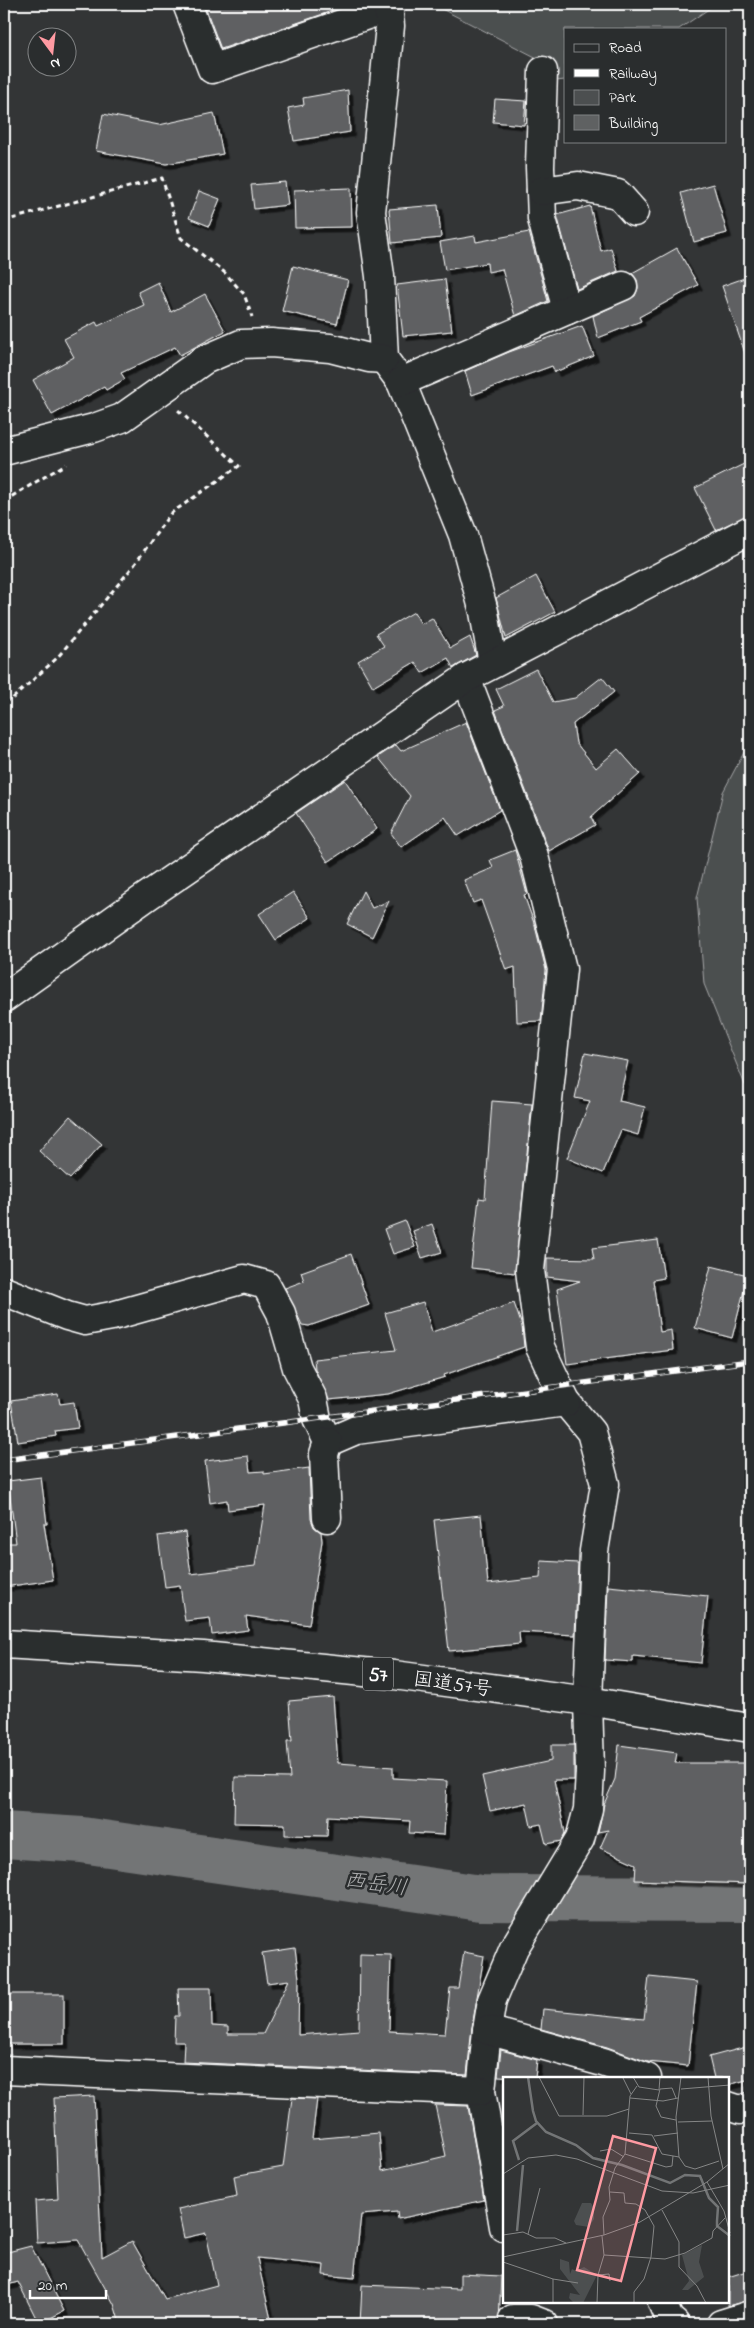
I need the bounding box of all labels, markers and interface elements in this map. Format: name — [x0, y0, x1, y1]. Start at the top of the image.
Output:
north arrow — [28, 28, 78, 78]
legend — [564, 28, 726, 142]
text: Road — [609, 37, 642, 59]
text: N — [48, 52, 62, 74]
text: Railway — [609, 63, 657, 86]
text: Park — [609, 87, 637, 109]
text: Building — [608, 113, 658, 136]
road number: 57 — [363, 1658, 393, 1690]
street label: 国道57号 — [411, 1666, 494, 1705]
water label: 西岳川 — [342, 1866, 409, 1904]
inset map — [503, 2077, 729, 2303]
scale bar — [30, 2268, 106, 2300]
text: 20 m — [38, 2275, 68, 2297]

